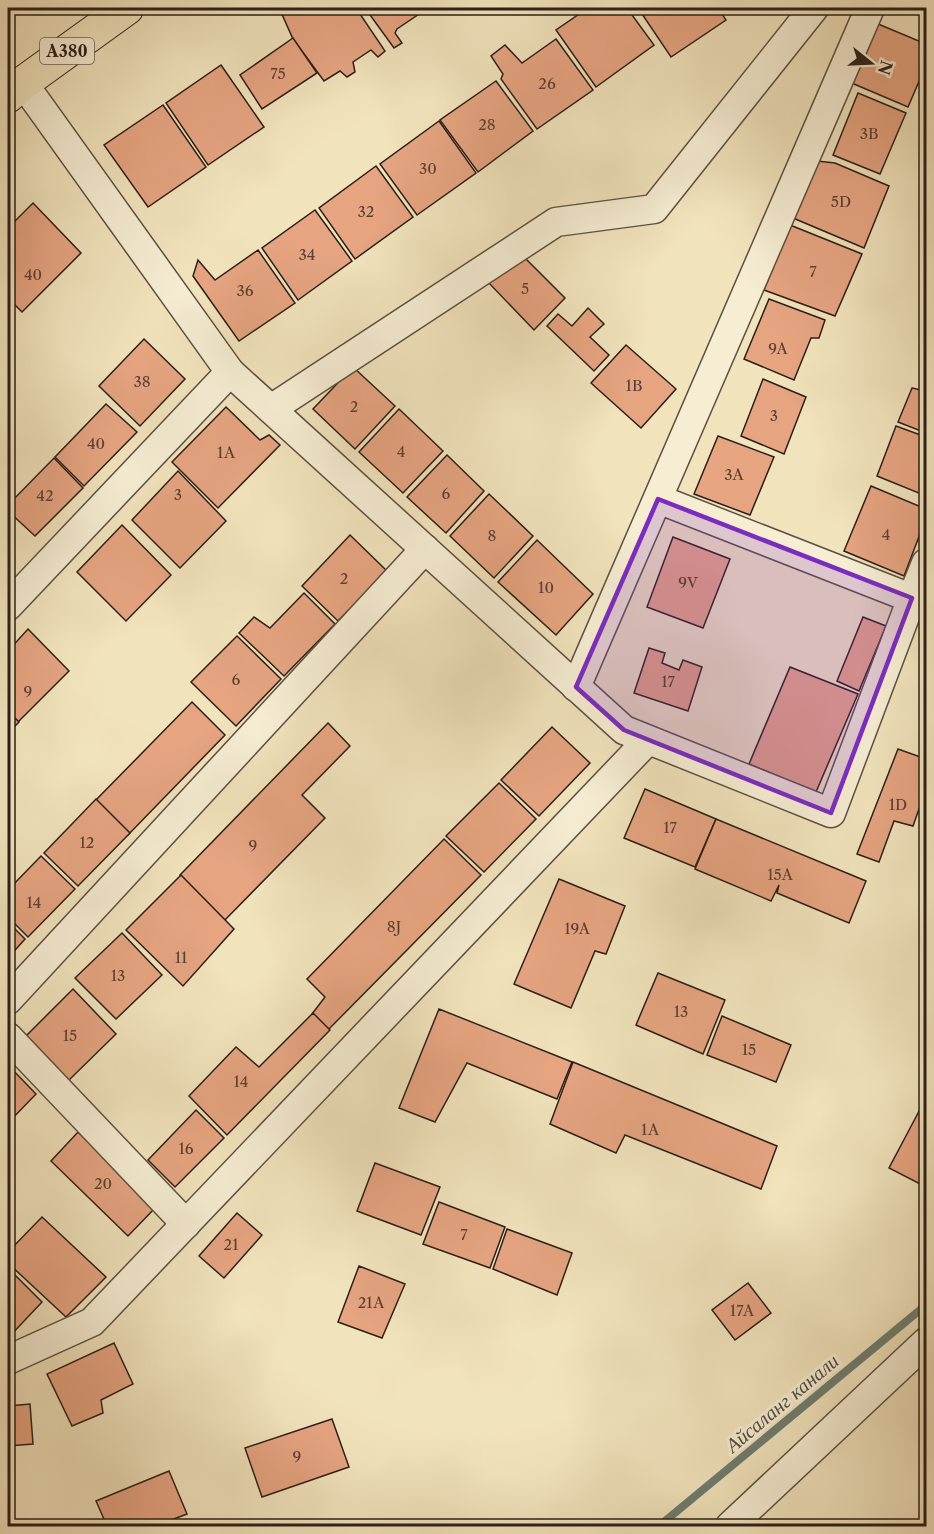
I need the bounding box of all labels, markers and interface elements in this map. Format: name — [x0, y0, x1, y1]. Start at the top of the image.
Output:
north arrow — [841, 33, 901, 93]
road number: A380 — [40, 38, 94, 64]
text: N — [874, 58, 897, 77]
house number: 75 — [270, 64, 286, 83]
house number: 26 — [538, 74, 556, 93]
house number: 28 — [478, 115, 496, 134]
house number: 3B — [860, 124, 878, 143]
house number: 30 — [419, 159, 437, 178]
house number: 5D — [831, 192, 851, 211]
house number: 32 — [358, 202, 374, 221]
house number: 34 — [299, 245, 315, 264]
house number: 7 — [809, 262, 817, 281]
house number: 40 — [24, 265, 42, 284]
house number: 5 — [521, 279, 529, 298]
house number: 36 — [236, 281, 254, 300]
house number: 9A — [768, 339, 789, 358]
house number: 38 — [133, 372, 151, 391]
house number: 1B — [626, 376, 642, 395]
house number: 2 — [350, 397, 358, 416]
house number: 3 — [770, 406, 778, 425]
house number: 40 — [87, 434, 105, 453]
house number: 4 — [397, 442, 405, 461]
house number: 1A — [217, 443, 236, 462]
house number: 3A — [724, 465, 745, 484]
house number: 6 — [442, 484, 451, 503]
house number: 3 — [174, 485, 182, 504]
house number: 42 — [36, 486, 54, 505]
house number: 4 — [882, 525, 890, 544]
house number: 8 — [488, 526, 497, 545]
house number: 2 — [340, 569, 348, 588]
house number: 9V — [678, 573, 699, 592]
house number: 10 — [538, 578, 554, 597]
house number: 6 — [232, 670, 241, 689]
house number: 17 — [661, 672, 675, 691]
house number: 9 — [24, 682, 32, 701]
house number: 1D — [889, 795, 907, 814]
house number: 17 — [663, 818, 677, 837]
house number: 12 — [80, 833, 94, 852]
house number: 9 — [249, 836, 257, 855]
house number: 15A — [767, 865, 794, 884]
house number: 14 — [27, 893, 41, 912]
house number: 8J — [387, 917, 401, 936]
house number: 19A — [564, 919, 591, 938]
house number: 11 — [175, 948, 188, 967]
house number: 13 — [111, 966, 125, 985]
house number: 13 — [674, 1002, 688, 1021]
house number: 15 — [63, 1026, 77, 1045]
house number: 15 — [742, 1040, 756, 1059]
house number: 14 — [234, 1072, 248, 1091]
house number: 1A — [641, 1120, 660, 1139]
house number: 16 — [178, 1139, 194, 1158]
house number: 20 — [94, 1174, 112, 1193]
house number: 7 — [460, 1225, 468, 1244]
house number: 21 — [224, 1235, 239, 1254]
house number: 21A — [358, 1293, 385, 1312]
house number: 17A — [730, 1301, 755, 1320]
water label: Айсаланг канали — [719, 1349, 843, 1459]
house number: 9 — [293, 1447, 301, 1466]

